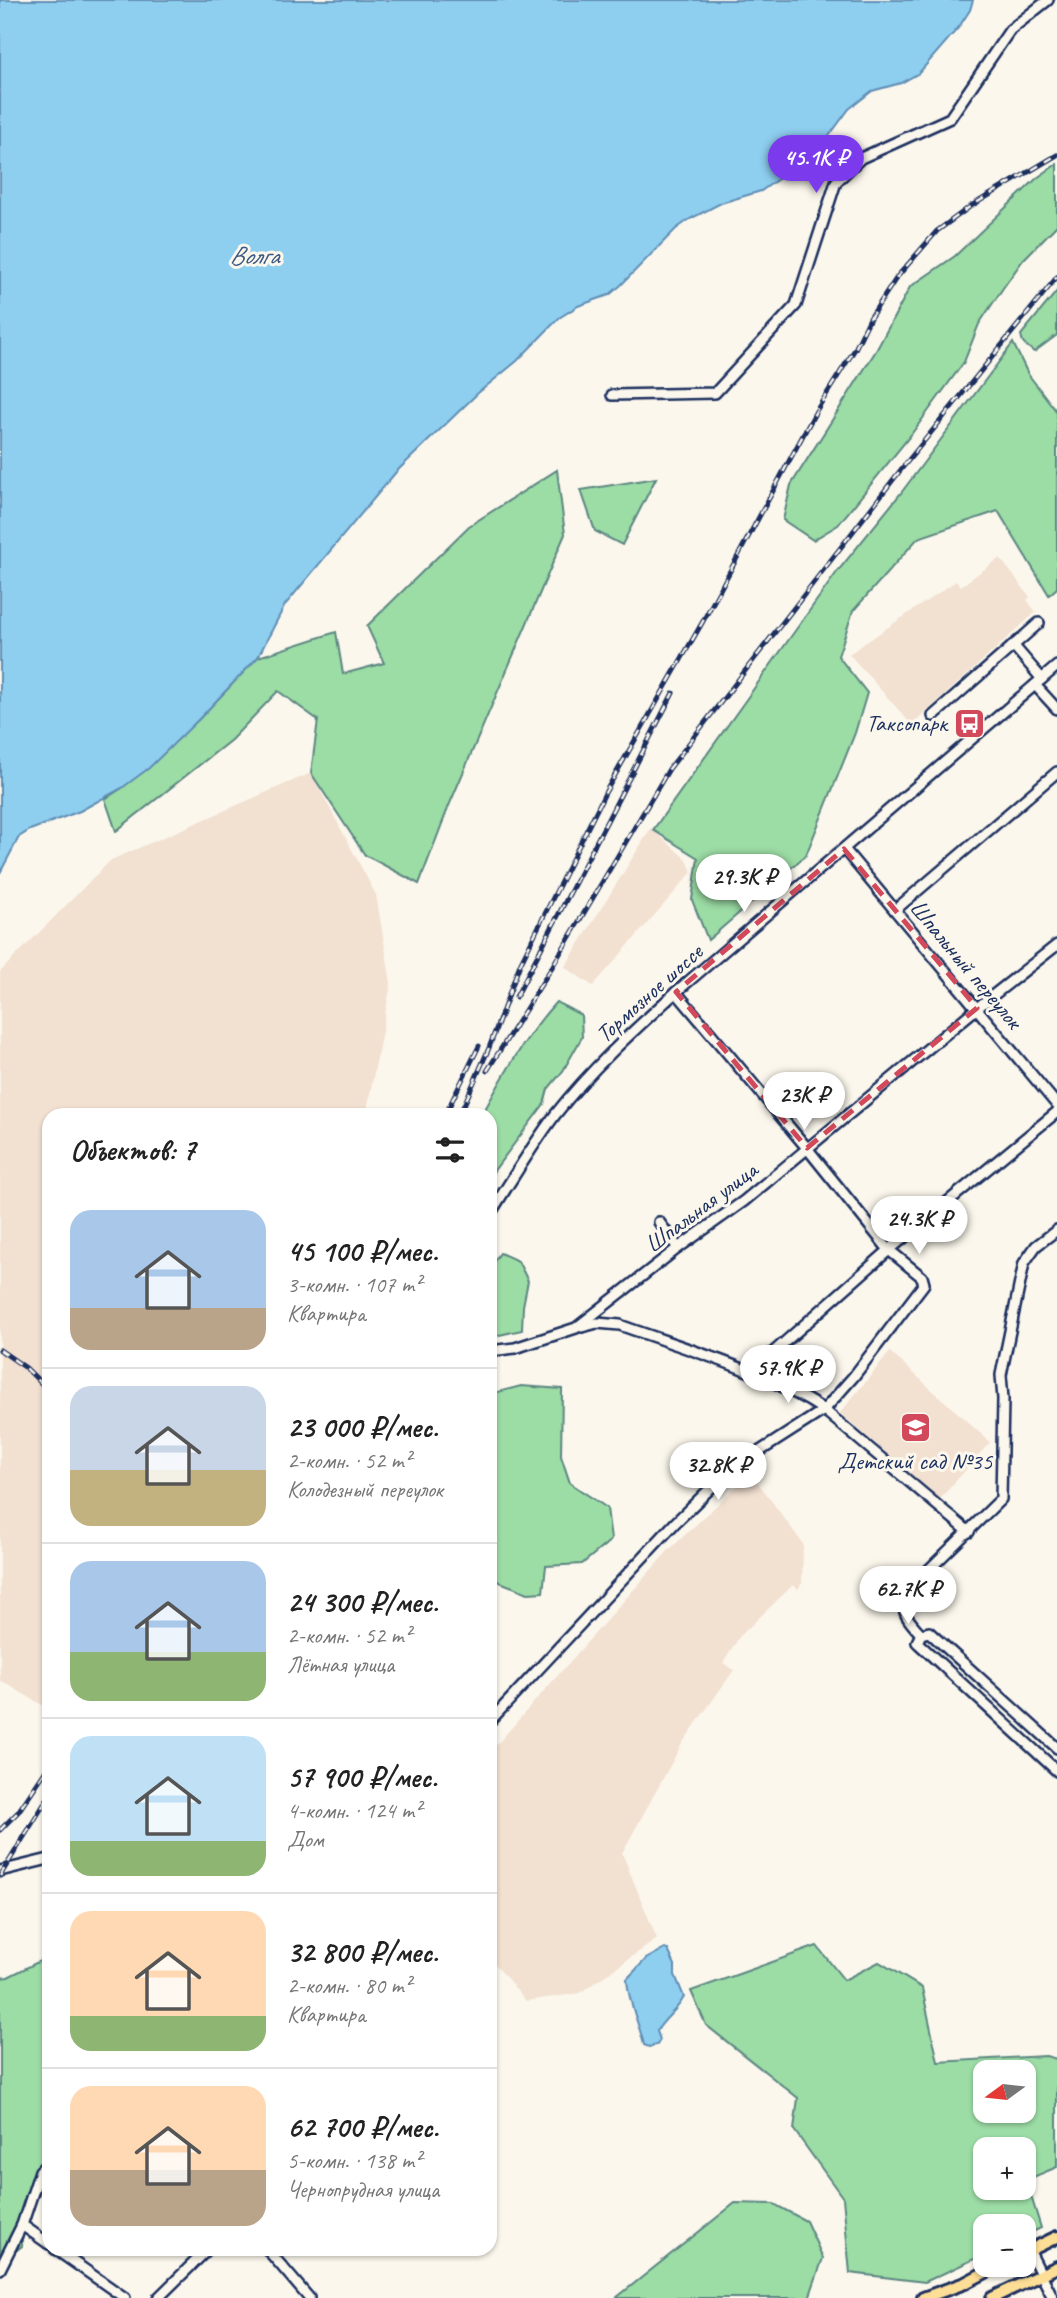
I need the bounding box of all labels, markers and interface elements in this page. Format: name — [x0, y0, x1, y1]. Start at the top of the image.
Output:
pin: 45.1K ₽ — [751, 136, 881, 195]
text: 45.1K ₽ — [784, 143, 848, 172]
water label: Волга — [229, 239, 281, 272]
bus stop icon: Таксопарк — [953, 706, 987, 740]
place label: Таксопарк — [866, 708, 949, 738]
pin: 29.3K ₽ — [679, 855, 809, 914]
text: 29.3K ₽ — [712, 862, 776, 891]
street label: Шпальный переулок — [903, 893, 1030, 1036]
street label: Тормозное шоссе — [589, 936, 710, 1049]
pin: 23K ₽ — [755, 1072, 853, 1132]
text: 23K ₽ — [779, 1080, 829, 1109]
text: Объектов: 7 — [70, 1131, 195, 1169]
icon: filters — [431, 1131, 469, 1169]
street label: Шпальная улица — [639, 1154, 765, 1259]
pin: 24.3K ₽ — [854, 1196, 984, 1256]
text: 24.3K ₽ — [887, 1204, 951, 1233]
text: 45 100 ₽/мес. — [287, 1232, 438, 1270]
icon: home — [126, 1238, 210, 1322]
text: 3-комн. · 107 m² — [287, 1270, 421, 1299]
text: Квартира — [287, 1299, 365, 1328]
pin: 57.9K ₽ — [723, 1346, 853, 1405]
text: 57.9K ₽ — [756, 1353, 820, 1382]
text: 23 000 ₽/мес. — [287, 1408, 438, 1446]
school or university icon: Детский сад №35 — [898, 1410, 932, 1444]
icon: home — [126, 1414, 210, 1498]
pin: 32.8K ₽ — [653, 1442, 783, 1502]
text: 2-комн. · 52 m² — [287, 1446, 411, 1475]
place label: Детский сад №35 — [838, 1446, 994, 1476]
text: 32.8K ₽ — [686, 1450, 750, 1479]
text: Колодезный переулок — [287, 1475, 443, 1504]
pin: 62.7K ₽ — [843, 1566, 973, 1626]
text: 62.7K ₽ — [875, 1574, 941, 1603]
text: 24 300 ₽/мес. — [287, 1583, 438, 1621]
icon: home — [126, 1589, 210, 1673]
text: 2-комн. · 52 m² — [287, 1621, 411, 1650]
text: Лётная улица — [287, 1650, 394, 1679]
text: 57 900 ₽/мес. — [287, 1758, 437, 1796]
icon: home — [126, 1764, 210, 1848]
text: 4-комн. · 124 m² — [287, 1796, 421, 1825]
text: Дом — [287, 1825, 324, 1854]
text: 32 800 ₽/мес. — [287, 1933, 438, 1971]
icon: home — [126, 1939, 210, 2023]
text: 2-комн. · 80 m² — [287, 1971, 411, 2000]
text: Квартира — [287, 2000, 365, 2029]
north arrow — [973, 2060, 1036, 2123]
map controls — [973, 2060, 1036, 2277]
text: 62 700 ₽/мес. — [287, 2108, 439, 2146]
icon: home — [126, 2114, 210, 2198]
button: + — [973, 2137, 1036, 2200]
text: 5-комн. · 138 m² — [287, 2146, 421, 2175]
text: Чернопрудная улица — [287, 2175, 439, 2204]
button: − — [973, 2214, 1036, 2277]

